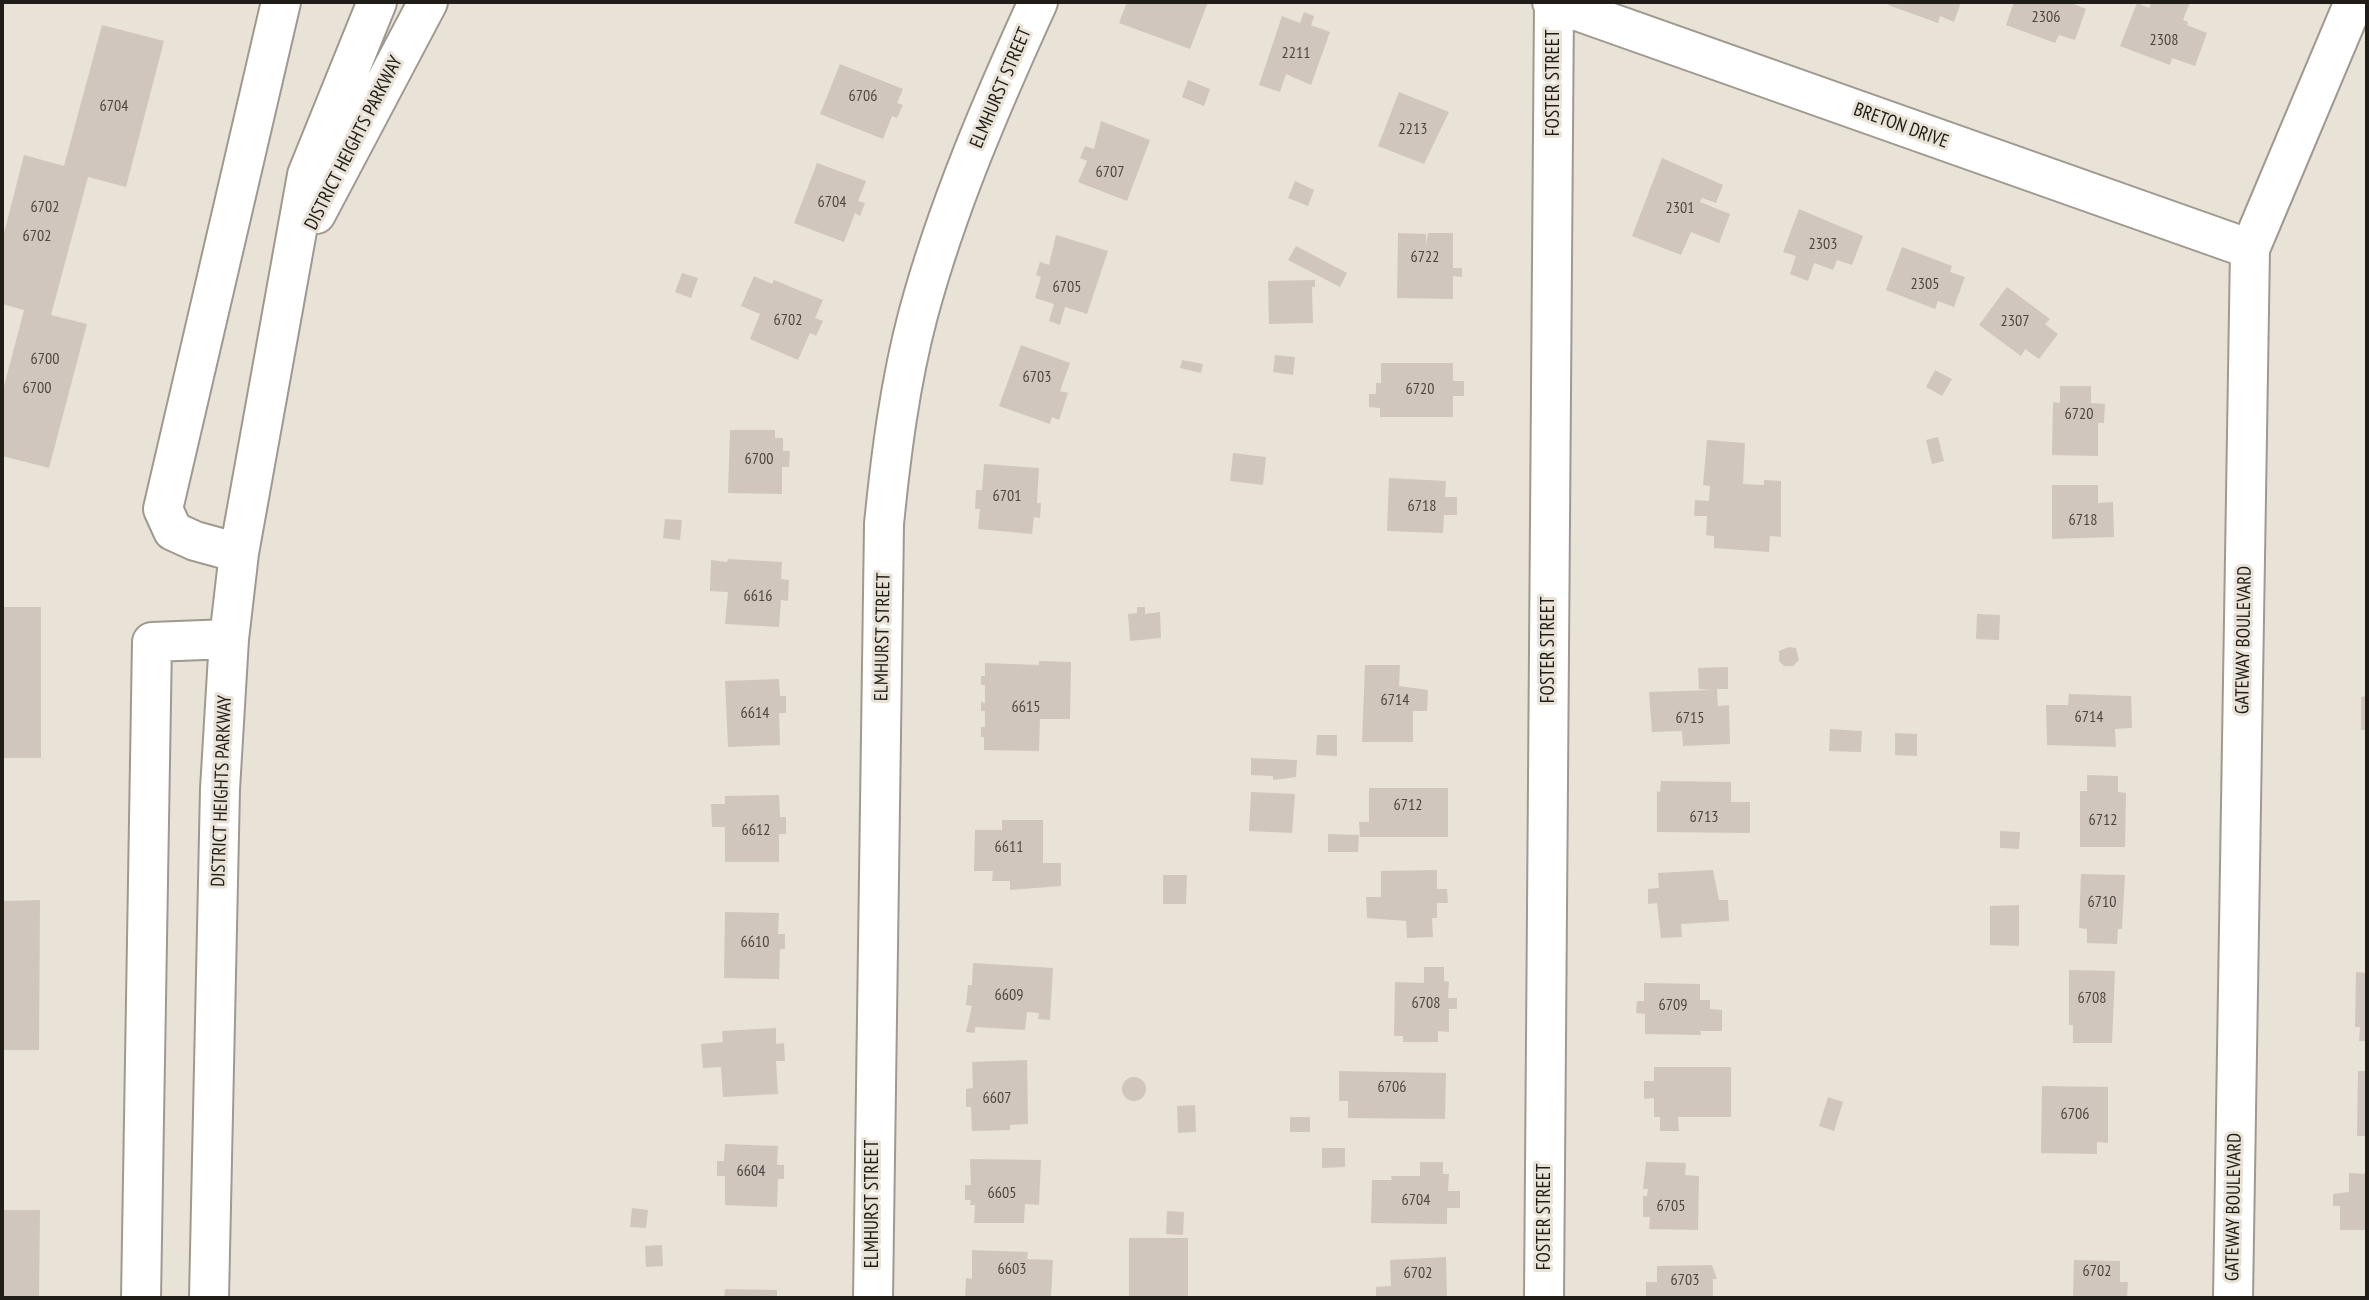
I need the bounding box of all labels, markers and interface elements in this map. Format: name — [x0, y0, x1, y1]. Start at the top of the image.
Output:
house number: 2306 — [2032, 7, 2060, 27]
street label: ELMHURST STREET — [965, 24, 1037, 152]
street label: FOSTER STREET — [1543, 30, 1565, 136]
house number: 2308 — [2150, 30, 2178, 50]
house number: 2211 — [1282, 43, 1310, 63]
street label: DISTRICT HEIGHTS PARKWAY — [300, 52, 408, 234]
house number: 6706 — [849, 86, 877, 106]
house number: 6704 — [100, 96, 128, 116]
street label: BRETON DRIVE — [1851, 98, 1951, 154]
house number: 2213 — [1399, 119, 1427, 139]
house number: 6707 — [1096, 162, 1124, 182]
house number: 6704 — [818, 192, 846, 212]
house number: 6702 — [31, 197, 59, 217]
house number: 2301 — [1666, 198, 1694, 218]
house number: 6702 — [23, 226, 51, 246]
house number: 2303 — [1809, 234, 1837, 254]
house number: 6722 — [1411, 247, 1439, 267]
house number: 2305 — [1911, 274, 1939, 294]
house number: 6705 — [1053, 277, 1081, 297]
house number: 6702 — [774, 310, 802, 330]
house number: 2307 — [2001, 311, 2029, 331]
house number: 6700 — [31, 349, 59, 369]
house number: 6703 — [1023, 367, 1051, 387]
house number: 6700 — [23, 378, 51, 398]
house number: 6720 — [1406, 379, 1434, 399]
house number: 6720 — [2065, 404, 2093, 424]
house number: 6700 — [745, 449, 773, 469]
house number: 6701 — [993, 486, 1021, 506]
house number: 6718 — [1408, 496, 1436, 516]
house number: 6718 — [2069, 510, 2097, 530]
street label: GATEWAY BOULEVARD — [2231, 566, 2257, 714]
street label: ELMHURST STREET — [870, 573, 896, 701]
house number: 6616 — [744, 586, 772, 606]
street label: FOSTER STREET — [1538, 597, 1560, 703]
house number: 6714 — [1381, 690, 1409, 710]
street label: DISTRICT HEIGHTS PARKWAY — [207, 695, 237, 887]
house number: 6615 — [1012, 697, 1040, 717]
house number: 6614 — [741, 703, 769, 723]
house number: 6714 — [2075, 707, 2103, 727]
house number: 6715 — [1676, 708, 1704, 728]
house number: 6712 — [1394, 795, 1422, 815]
house number: 6713 — [1690, 807, 1718, 827]
house number: 6712 — [2089, 810, 2117, 830]
house number: 6612 — [742, 820, 770, 840]
house number: 6611 — [995, 837, 1023, 857]
house number: 6710 — [2088, 892, 2116, 912]
house number: 6610 — [741, 932, 769, 952]
house number: 6609 — [995, 985, 1023, 1005]
house number: 6708 — [2078, 988, 2106, 1008]
house number: 6708 — [1412, 993, 1440, 1013]
house number: 6709 — [1659, 995, 1687, 1015]
house number: 6706 — [1378, 1077, 1406, 1097]
house number: 6607 — [983, 1088, 1011, 1108]
house number: 6706 — [2061, 1104, 2089, 1124]
street label: GATEWAY BOULEVARD — [2221, 1133, 2247, 1281]
street label: ELMHURST STREET — [862, 1140, 884, 1268]
house number: 6604 — [737, 1161, 765, 1181]
street label: FOSTER STREET — [1534, 1164, 1556, 1270]
house number: 6605 — [988, 1183, 1016, 1203]
house number: 6704 — [1402, 1190, 1430, 1210]
house number: 6705 — [1657, 1196, 1685, 1216]
house number: 6603 — [998, 1259, 1026, 1279]
house number: 6702 — [2083, 1261, 2111, 1281]
house number: 6702 — [1404, 1263, 1432, 1283]
house number: 6703 — [1671, 1270, 1699, 1290]

